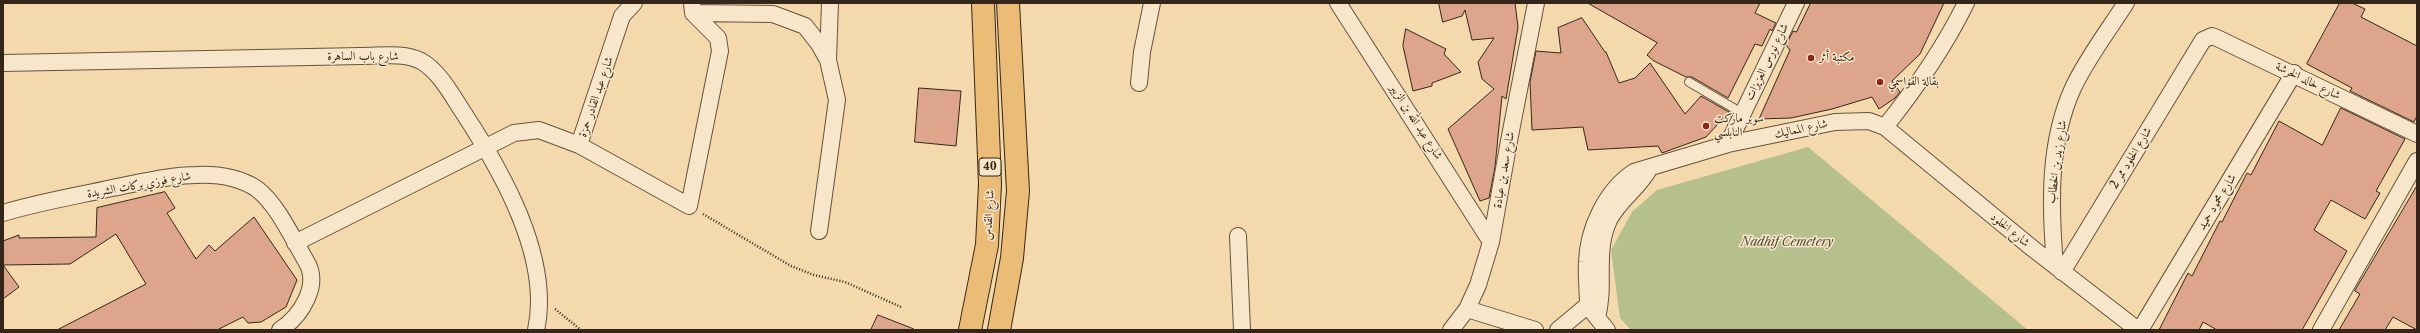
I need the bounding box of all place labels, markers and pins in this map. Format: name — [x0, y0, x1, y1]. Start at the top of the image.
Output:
place label: مكتبة أثر — [1819, 51, 1854, 65]
marker: مكتبة أثر — [1806, 53, 1816, 63]
place label: بقالة القواسمي — [1888, 75, 1939, 89]
marker: بقالة القواسمي — [1875, 77, 1885, 87]
place label: سوبر ماركت النابلسي — [1714, 112, 1764, 140]
marker: سوبر ماركت النابلسي — [1701, 121, 1711, 131]

